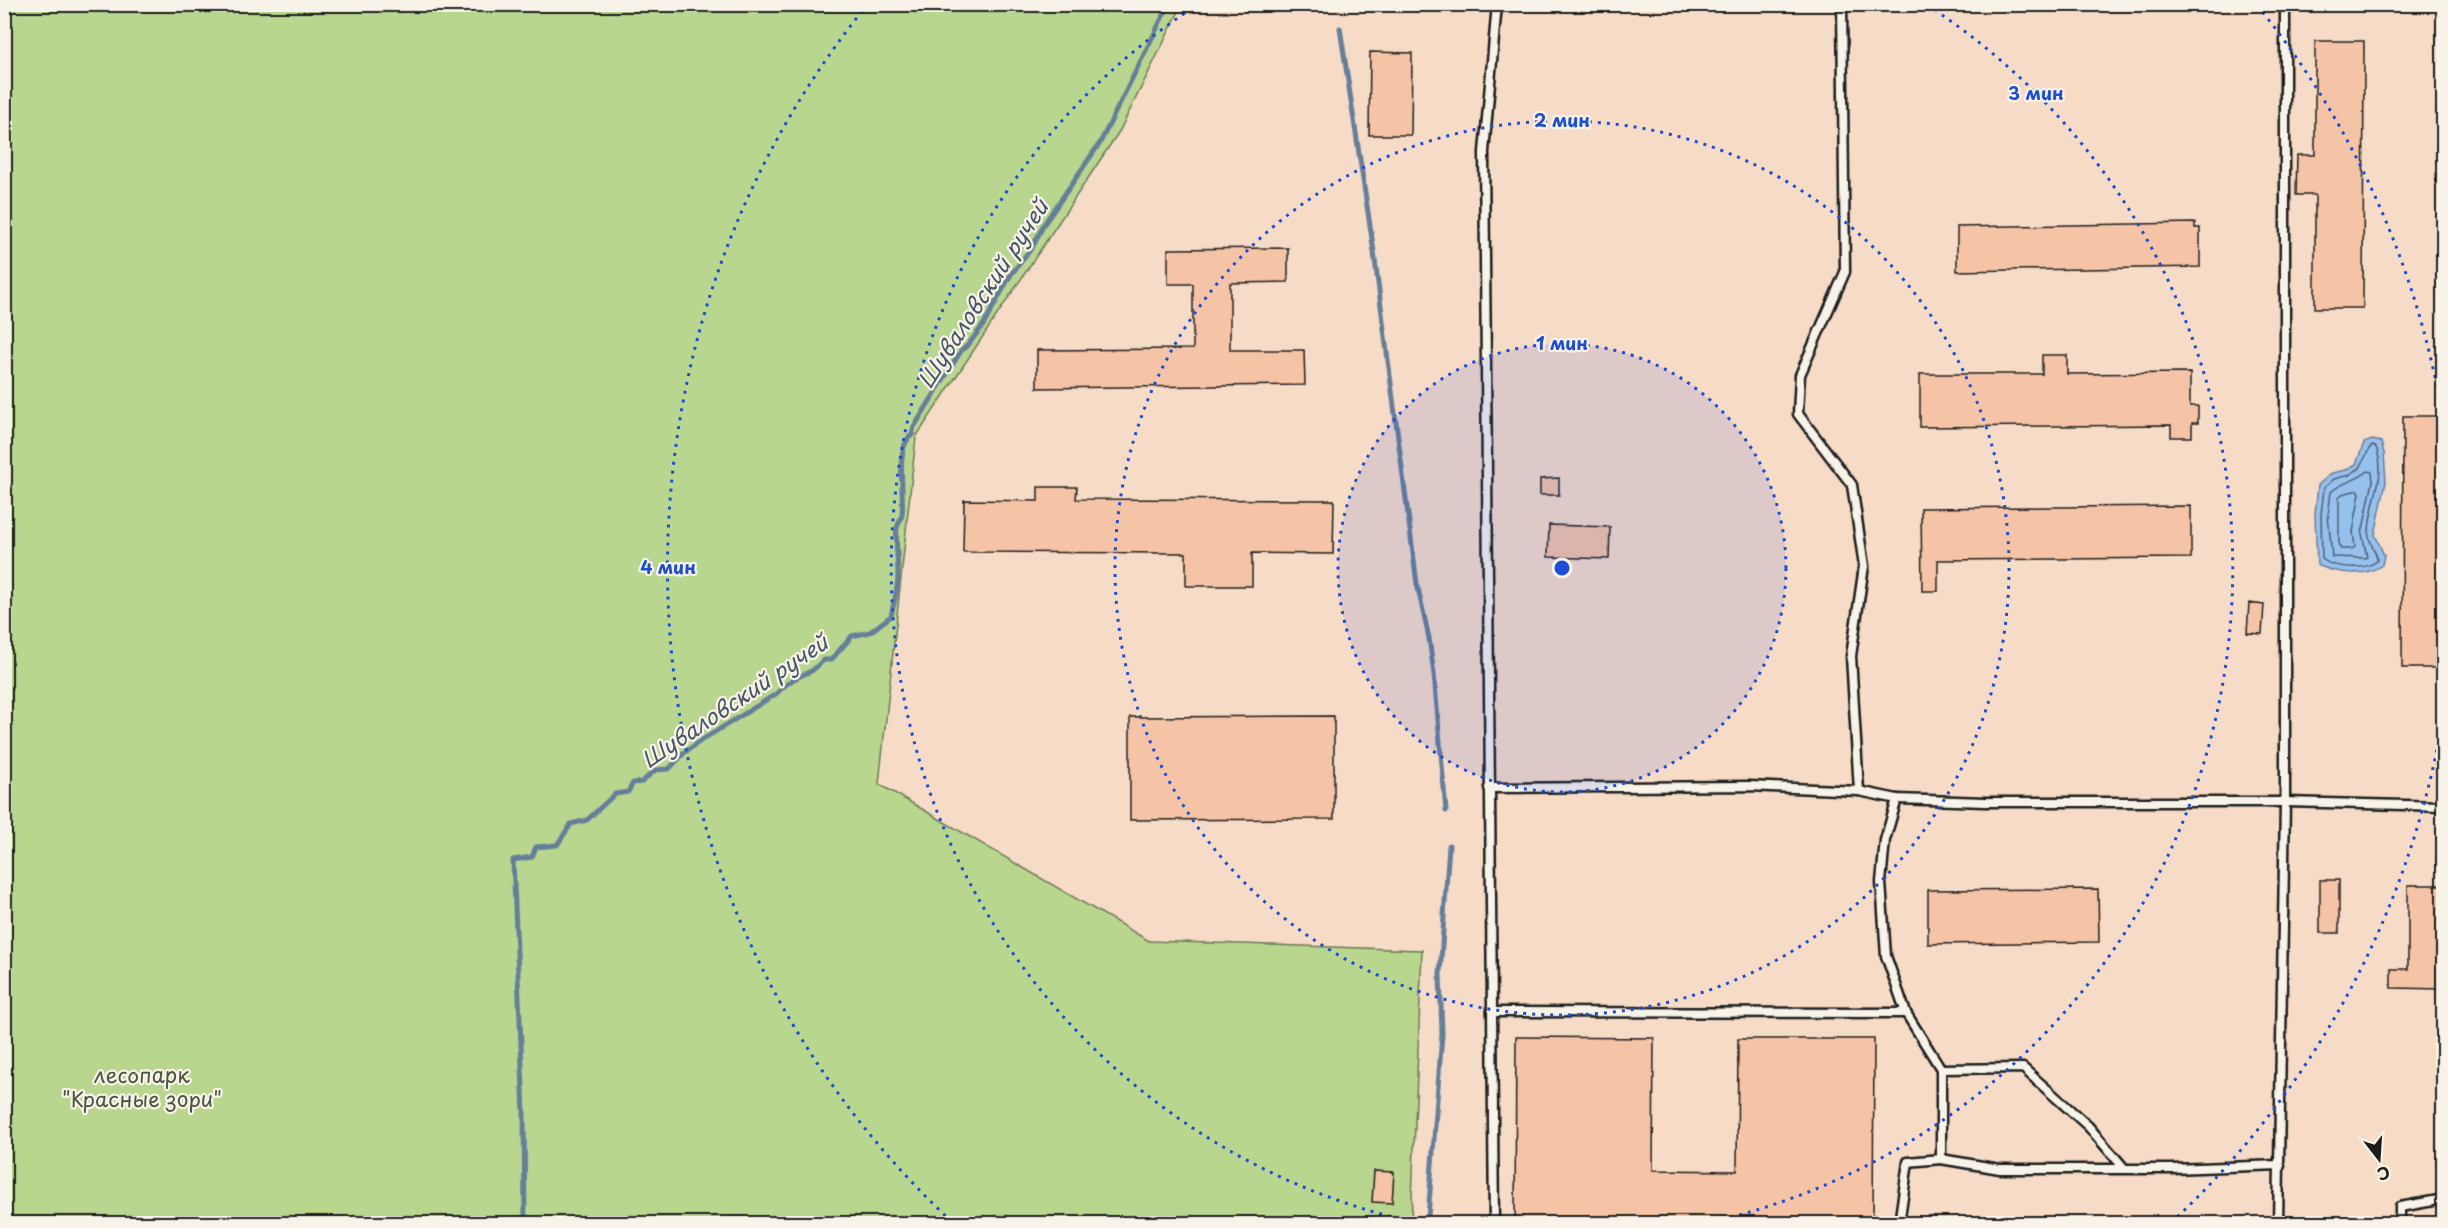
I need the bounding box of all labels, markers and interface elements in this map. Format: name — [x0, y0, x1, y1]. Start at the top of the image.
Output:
text: 3 мин — [2008, 79, 2064, 106]
text: 2 мин — [1534, 106, 1590, 133]
water label: Шуваловский ручей — [909, 190, 1057, 394]
text: 1 мин — [1536, 329, 1588, 356]
text: 4 мин — [640, 553, 696, 580]
centre of rings — [1552, 558, 1572, 578]
water label: Шуваловский ручей — [634, 624, 836, 775]
park label: лесопарк "Красные зори" — [62, 1058, 222, 1114]
north arrow — [2349, 1129, 2409, 1189]
text: С — [2374, 1161, 2393, 1188]

